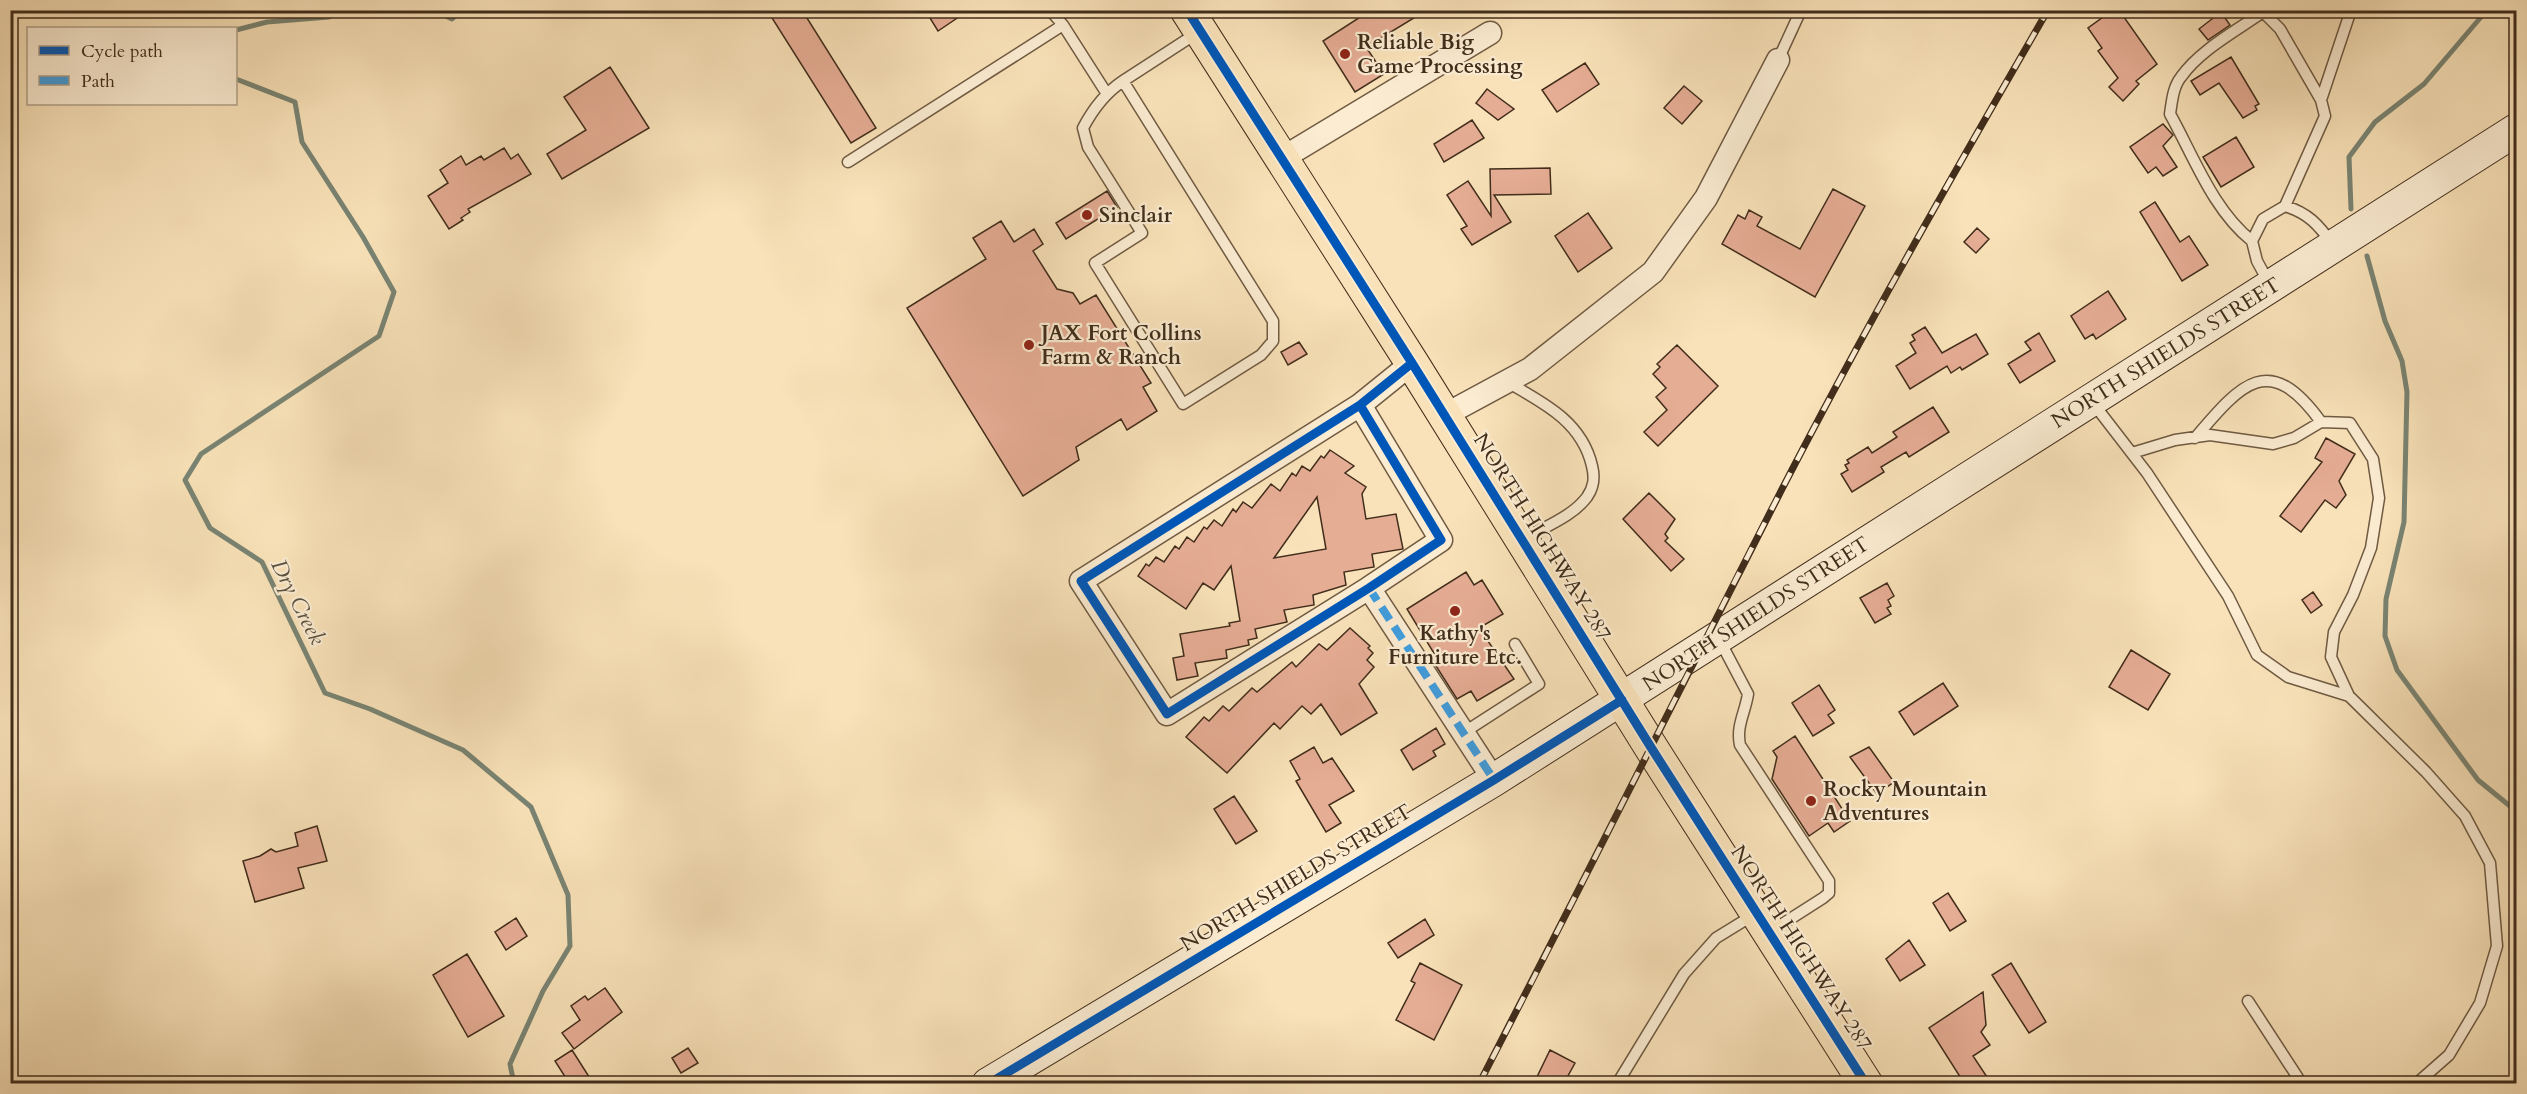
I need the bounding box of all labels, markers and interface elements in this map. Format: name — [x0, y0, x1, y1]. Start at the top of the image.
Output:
legend — [27, 27, 237, 105]
place label: Reliable Big Game Processing — [1357, 28, 1523, 81]
text: Cycle path — [81, 39, 163, 64]
marker: Reliable Big Game Processing — [1338, 47, 1352, 61]
text: Path — [81, 69, 115, 94]
place label: Sinclair — [1099, 201, 1173, 230]
marker: Sinclair — [1080, 208, 1094, 222]
street label: NORTH SHIELDS STREET — [2046, 270, 2286, 436]
place label: JAX Fort Collins Farm & Ranch — [1038, 319, 1201, 372]
marker: JAX Fort Collins Farm & Ranch — [1022, 338, 1036, 352]
street label: NORTH HIGHWAY 287 — [1466, 428, 1618, 647]
street label: NORTH SHIELDS STREET — [1637, 530, 1875, 698]
water label: Dry Creek — [264, 554, 332, 650]
marker: Kathy's Furniture Etc. — [1448, 604, 1462, 618]
place label: Kathy's Furniture Etc. — [1388, 619, 1522, 672]
place label: Rocky Mountain Adventures — [1823, 775, 1988, 828]
marker: Rocky Mountain Adventures — [1804, 794, 1818, 808]
street label: NORTH SHIELDS STREET — [1175, 797, 1417, 959]
street label: NORTH HIGHWAY 287 — [1724, 840, 1879, 1057]

